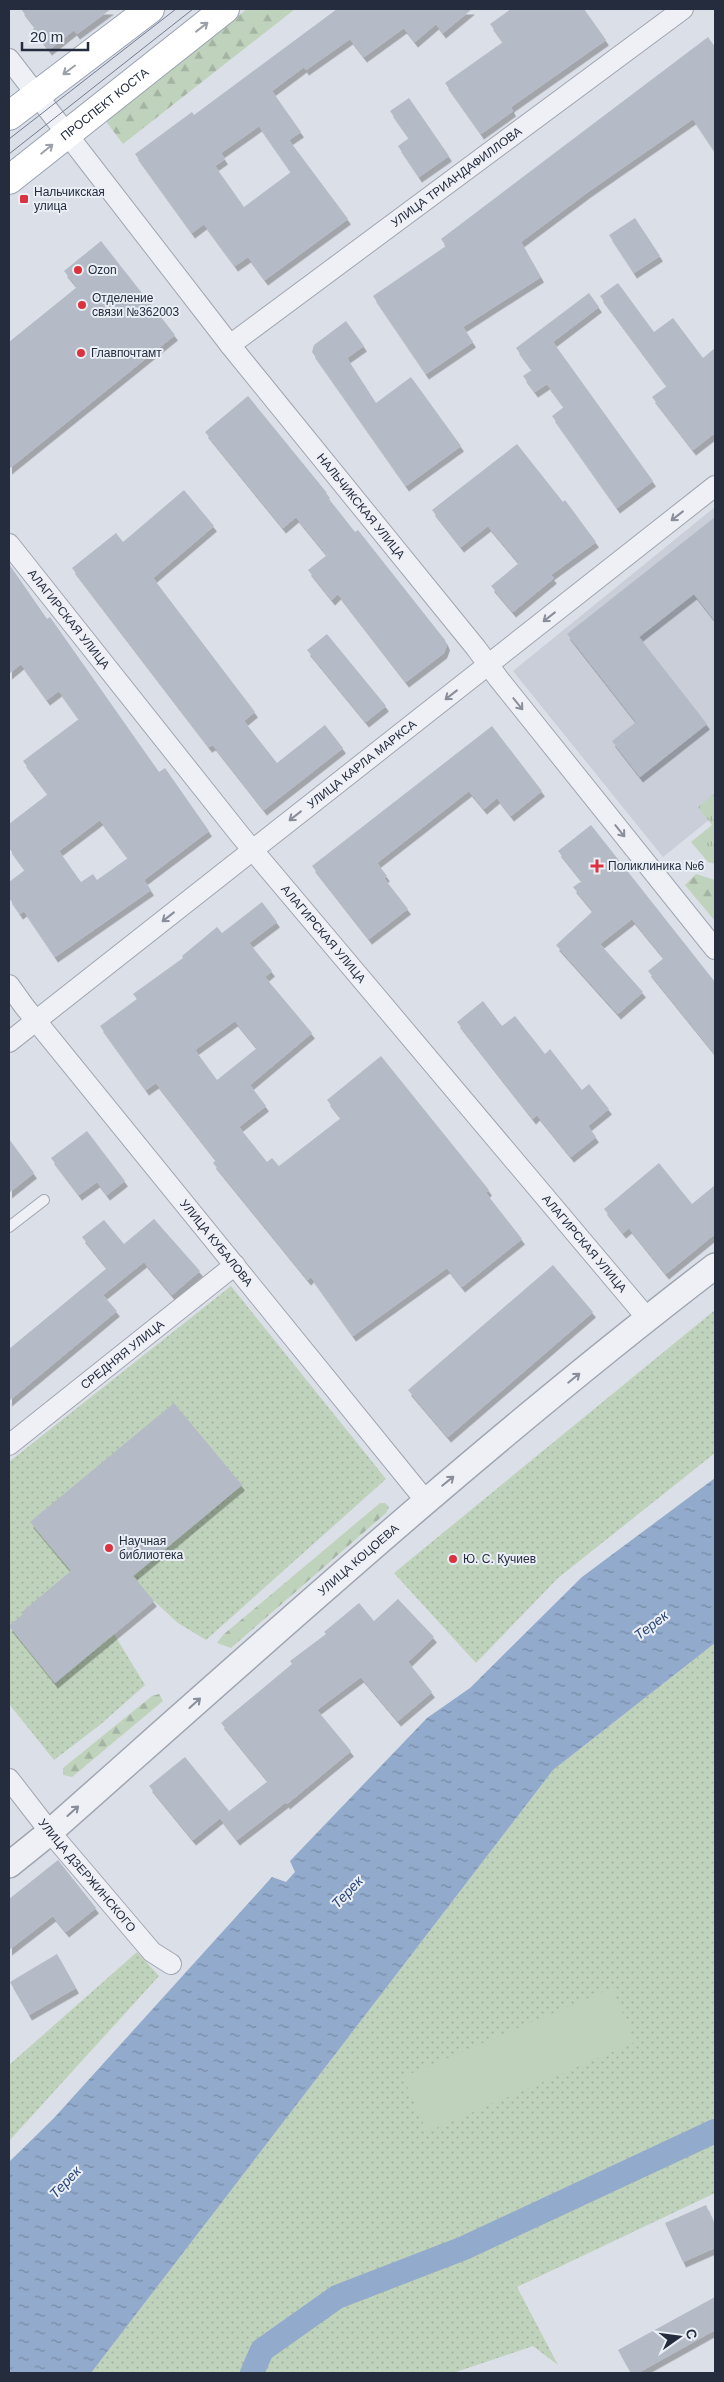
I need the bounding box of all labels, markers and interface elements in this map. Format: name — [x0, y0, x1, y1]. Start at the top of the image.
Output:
scale bar — [22, 20, 89, 52]
one-way arrow — [195, 22, 209, 32]
text: 20 m — [30, 28, 63, 45]
street label: ПРОСПЕКТ КОСТА — [58, 65, 151, 143]
one-way arrow — [62, 65, 76, 75]
street label: УЛИЦА ТРИАНДАФИЛЛОВА — [389, 124, 524, 230]
one-way arrow — [40, 144, 53, 155]
place label: Нальчикская улица — [34, 185, 105, 213]
marker: Нальчикская улица — [18, 193, 30, 205]
place label: Ozon — [88, 263, 117, 277]
marker: Ozon — [72, 264, 84, 276]
place label: Отделение связи №362003 — [92, 291, 180, 319]
marker: Отделение связи №362003 — [76, 299, 88, 311]
place label: Главпочтамт — [91, 346, 162, 360]
marker: Главпочтамт — [75, 347, 87, 359]
street label: НАЛЬЧИКСКАЯ УЛИЦА — [314, 451, 408, 562]
one-way arrow — [671, 511, 684, 522]
street label: АЛАГИРСКАЯ УЛИЦА — [25, 566, 113, 672]
one-way arrow — [543, 611, 556, 622]
one-way arrow — [445, 690, 458, 701]
one-way arrow — [513, 697, 524, 710]
street label: УЛИЦА КАРЛА МАРКСА — [304, 717, 419, 811]
one-way arrow — [289, 811, 302, 822]
one-way arrow — [614, 824, 625, 837]
marker: Поликлиника №6 — [590, 859, 604, 873]
place label: Поликлиника №6 — [608, 859, 705, 873]
street label: АЛАГИРСКАЯ УЛИЦА — [278, 882, 369, 986]
one-way arrow — [162, 912, 175, 923]
street label: АЛАГИРСКАЯ УЛИЦА — [539, 1192, 630, 1295]
street label: УЛИЦА КУБАЛОВА — [177, 1197, 256, 1289]
street label: СРЕДНЯЯ УЛИЦА — [78, 1317, 167, 1392]
one-way arrow — [567, 1372, 580, 1383]
one-way arrow — [442, 1475, 455, 1486]
street label: УЛИЦА КОЦОЕВА — [315, 1521, 401, 1598]
place label: Научная библиотека — [119, 1534, 184, 1562]
marker: Научная библиотека — [103, 1542, 115, 1554]
place label: Ю. С. Кучиев — [463, 1552, 536, 1566]
marker: Ю. С. Кучиев — [447, 1553, 459, 1565]
water label: Терек — [631, 1606, 672, 1643]
one-way arrow — [188, 1698, 201, 1709]
one-way arrow — [67, 1805, 80, 1817]
street label: УЛИЦА ДЗЕРЖИНСКОГО — [35, 1816, 139, 1935]
water label: Терек — [328, 1872, 367, 1911]
water label: Терек — [46, 2162, 85, 2201]
north arrow — [654, 2312, 704, 2362]
text: С — [683, 2327, 701, 2341]

